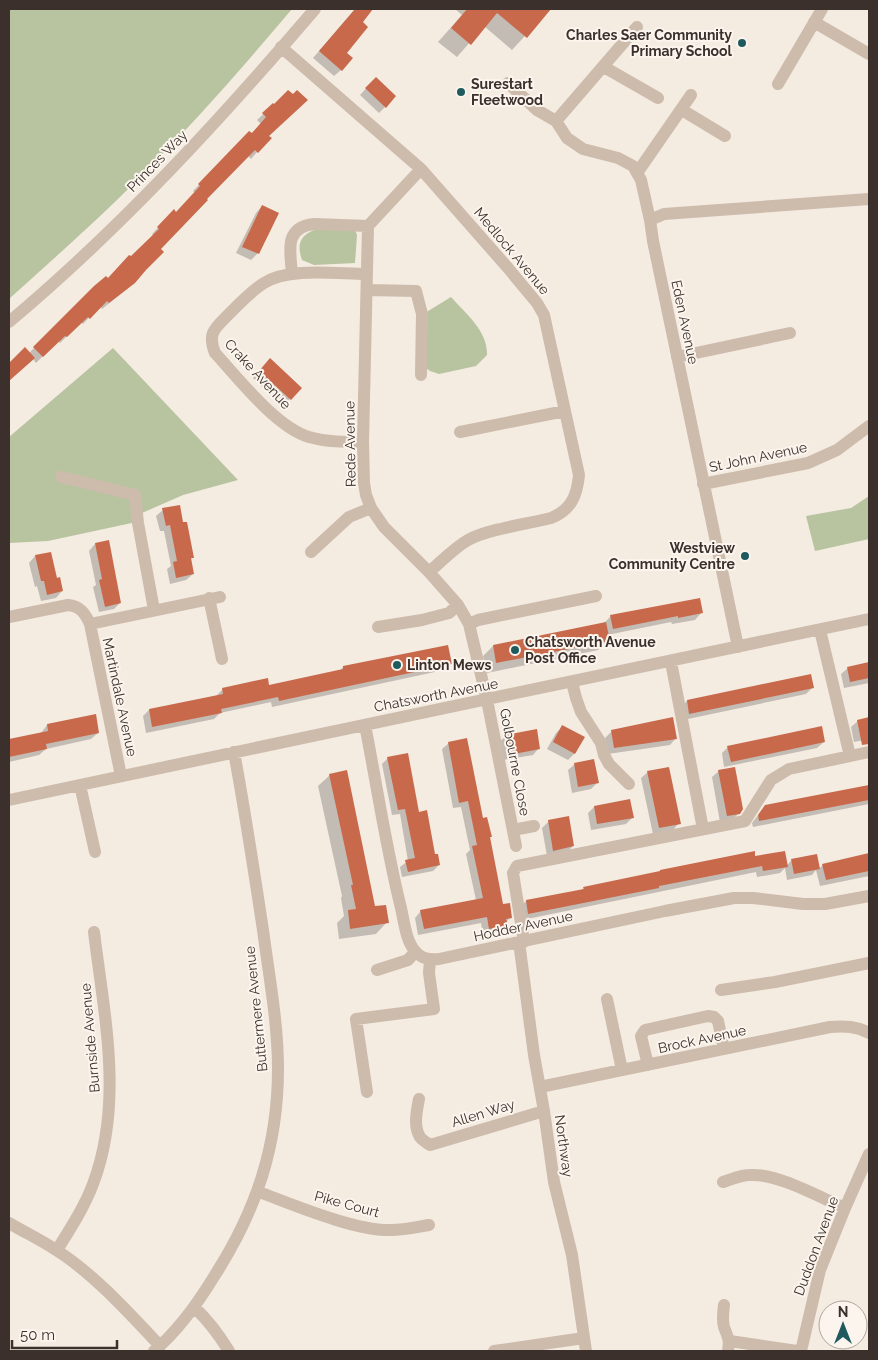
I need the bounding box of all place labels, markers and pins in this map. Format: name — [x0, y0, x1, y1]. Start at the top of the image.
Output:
place label: Charles Saer Community Primary School — [566, 27, 733, 59]
marker: Charles Saer Community Primary School — [736, 37, 748, 49]
place label: Surestart Fleetwood — [471, 76, 543, 108]
marker: Surestart Fleetwood — [455, 86, 467, 98]
place label: Westview Community Centre — [609, 540, 736, 572]
marker: Westview Community Centre — [739, 550, 751, 562]
place label: Chatsworth Avenue Post Office — [525, 634, 656, 666]
marker: Chatsworth Avenue Post Office — [509, 644, 521, 656]
place label: Linton Mews — [407, 657, 491, 673]
marker: Linton Mews — [391, 659, 403, 671]

